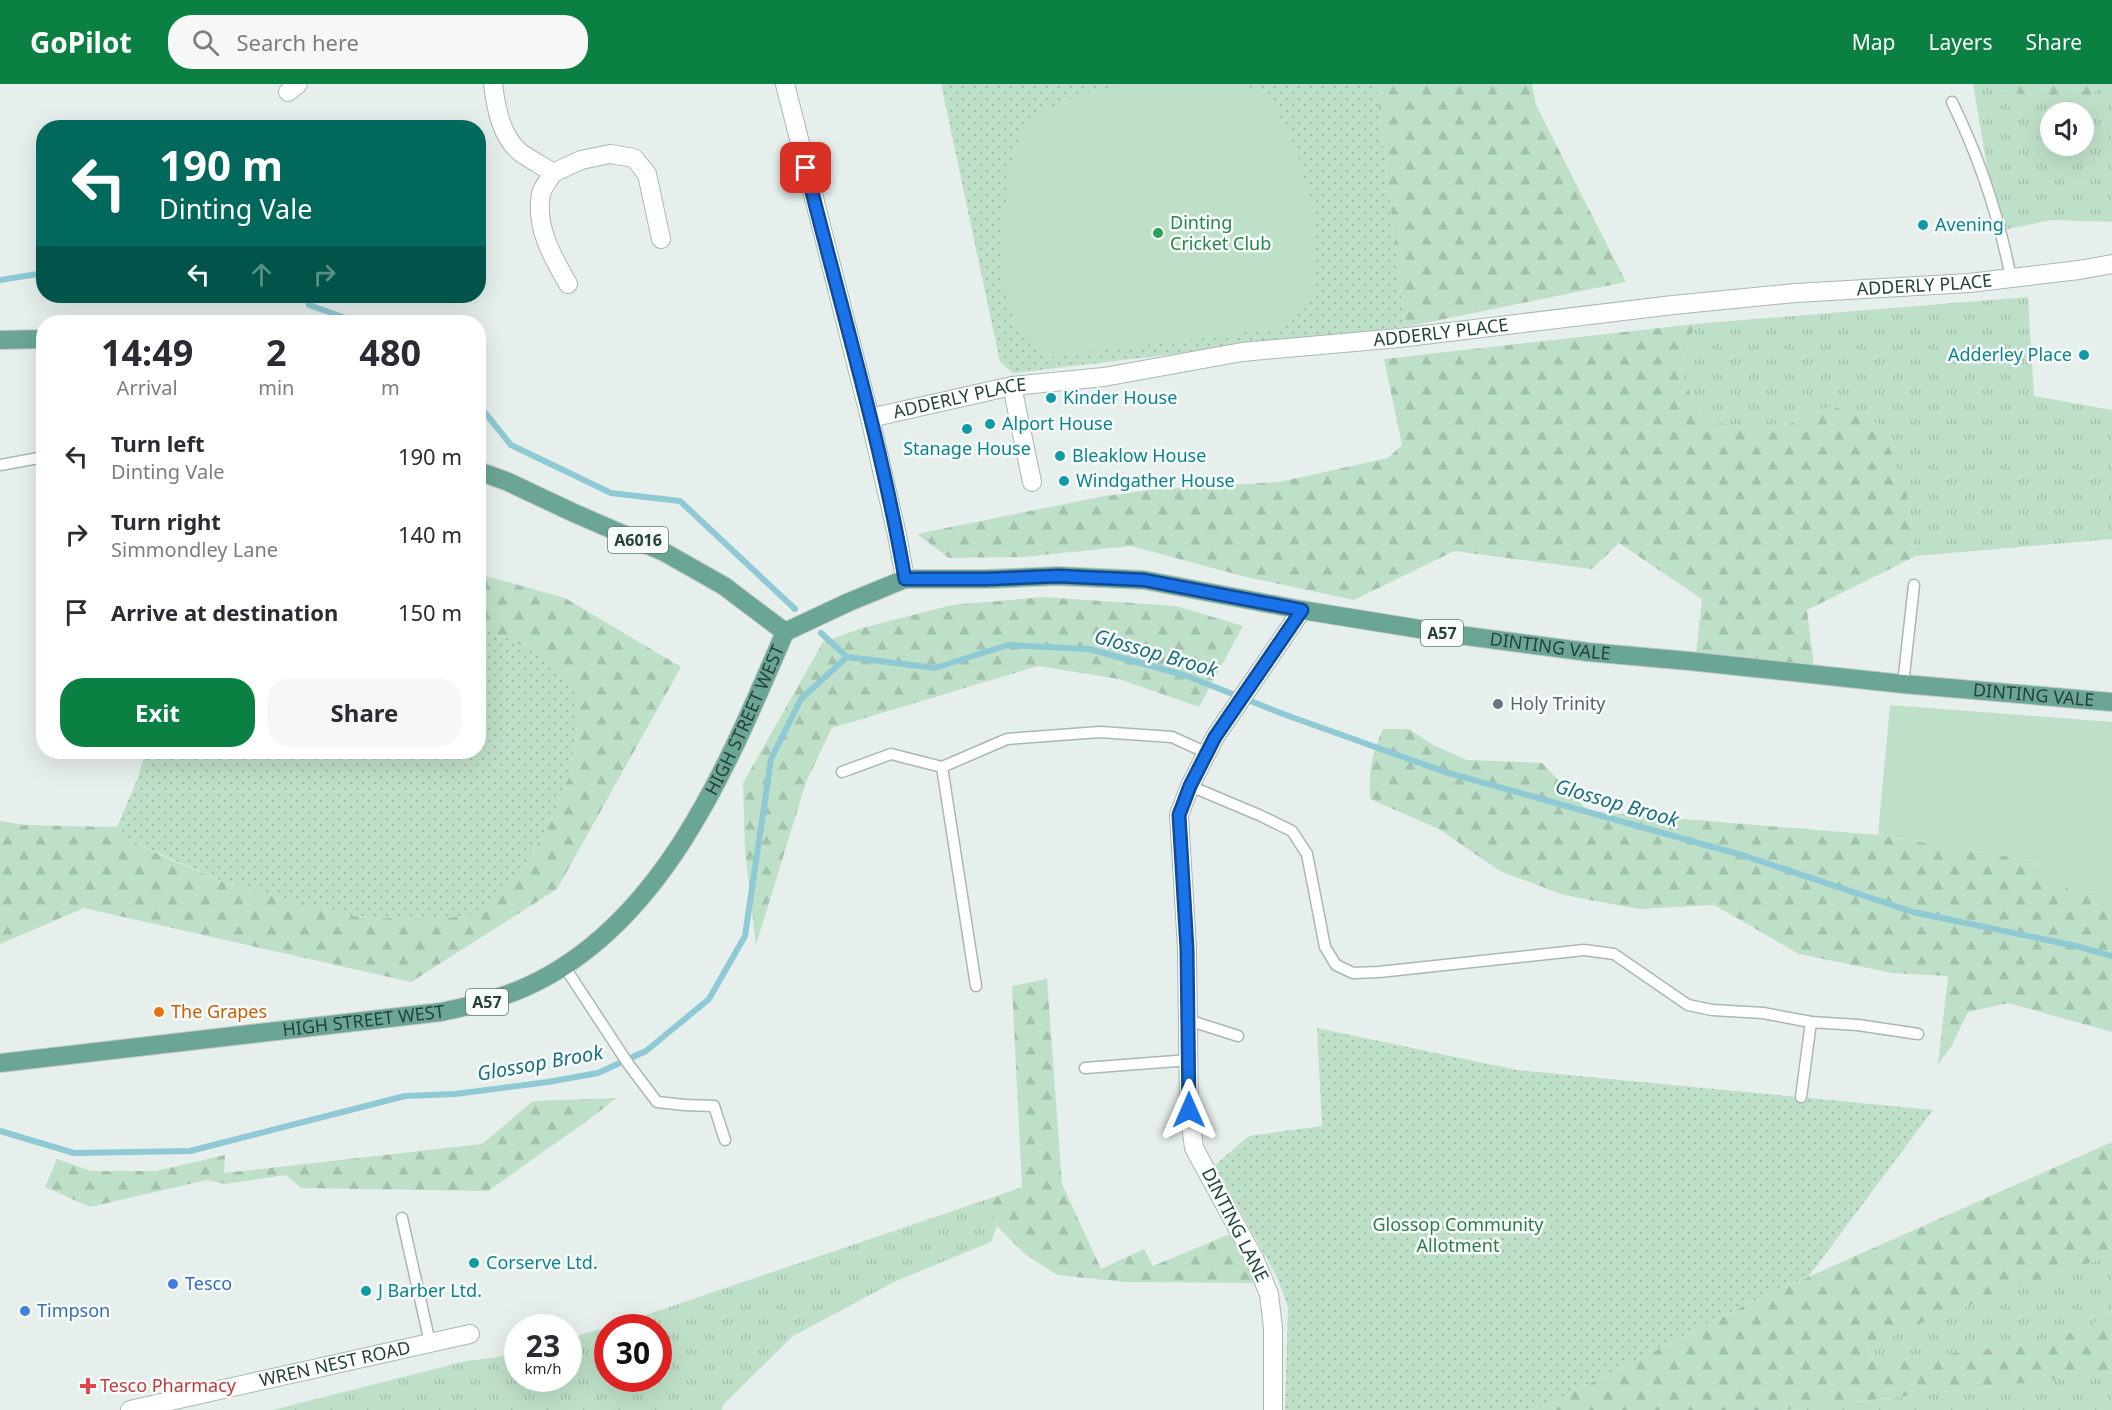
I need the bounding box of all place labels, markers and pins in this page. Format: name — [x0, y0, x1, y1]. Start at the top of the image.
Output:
pin — [780, 142, 831, 193]
place label: Dinting Cricket Club — [1170, 210, 1271, 255]
place label: Avening — [1935, 212, 2004, 236]
marker: Avening — [1916, 218, 1930, 232]
marker: Dinting Cricket Club — [1151, 226, 1165, 240]
place label: Adderley Place — [1948, 342, 2072, 366]
marker: Adderley Place — [2077, 348, 2091, 362]
place label: Kinder House — [1063, 385, 1177, 409]
marker: Kinder House — [1044, 391, 1058, 405]
place label: Alport House — [1002, 411, 1113, 435]
marker: Alport House — [983, 417, 997, 431]
marker: Stanage House — [960, 422, 974, 436]
place label: Stanage House — [903, 436, 1031, 460]
place label: Bleaklow House — [1072, 443, 1206, 467]
marker: Bleaklow House — [1053, 449, 1067, 463]
place label: Windgather House — [1076, 468, 1235, 492]
marker: Windgather House — [1057, 474, 1071, 488]
place label: Holy Trinity — [1510, 691, 1606, 715]
marker: Holy Trinity — [1491, 697, 1505, 711]
place label: The Grapes — [171, 999, 267, 1023]
marker: The Grapes — [152, 1005, 166, 1019]
place label: Corserve Ltd. — [486, 1250, 598, 1274]
marker: Corserve Ltd. — [467, 1256, 481, 1270]
place label: Tesco — [185, 1271, 232, 1295]
marker: Tesco — [166, 1277, 180, 1291]
place label: J Barber Ltd. — [376, 1278, 482, 1302]
marker: J Barber Ltd. — [359, 1284, 373, 1298]
place label: Timpson — [37, 1298, 110, 1322]
marker: Timpson — [18, 1304, 32, 1318]
place label: Tesco Pharmacy — [100, 1373, 237, 1397]
marker: Tesco Pharmacy — [81, 1379, 95, 1393]

